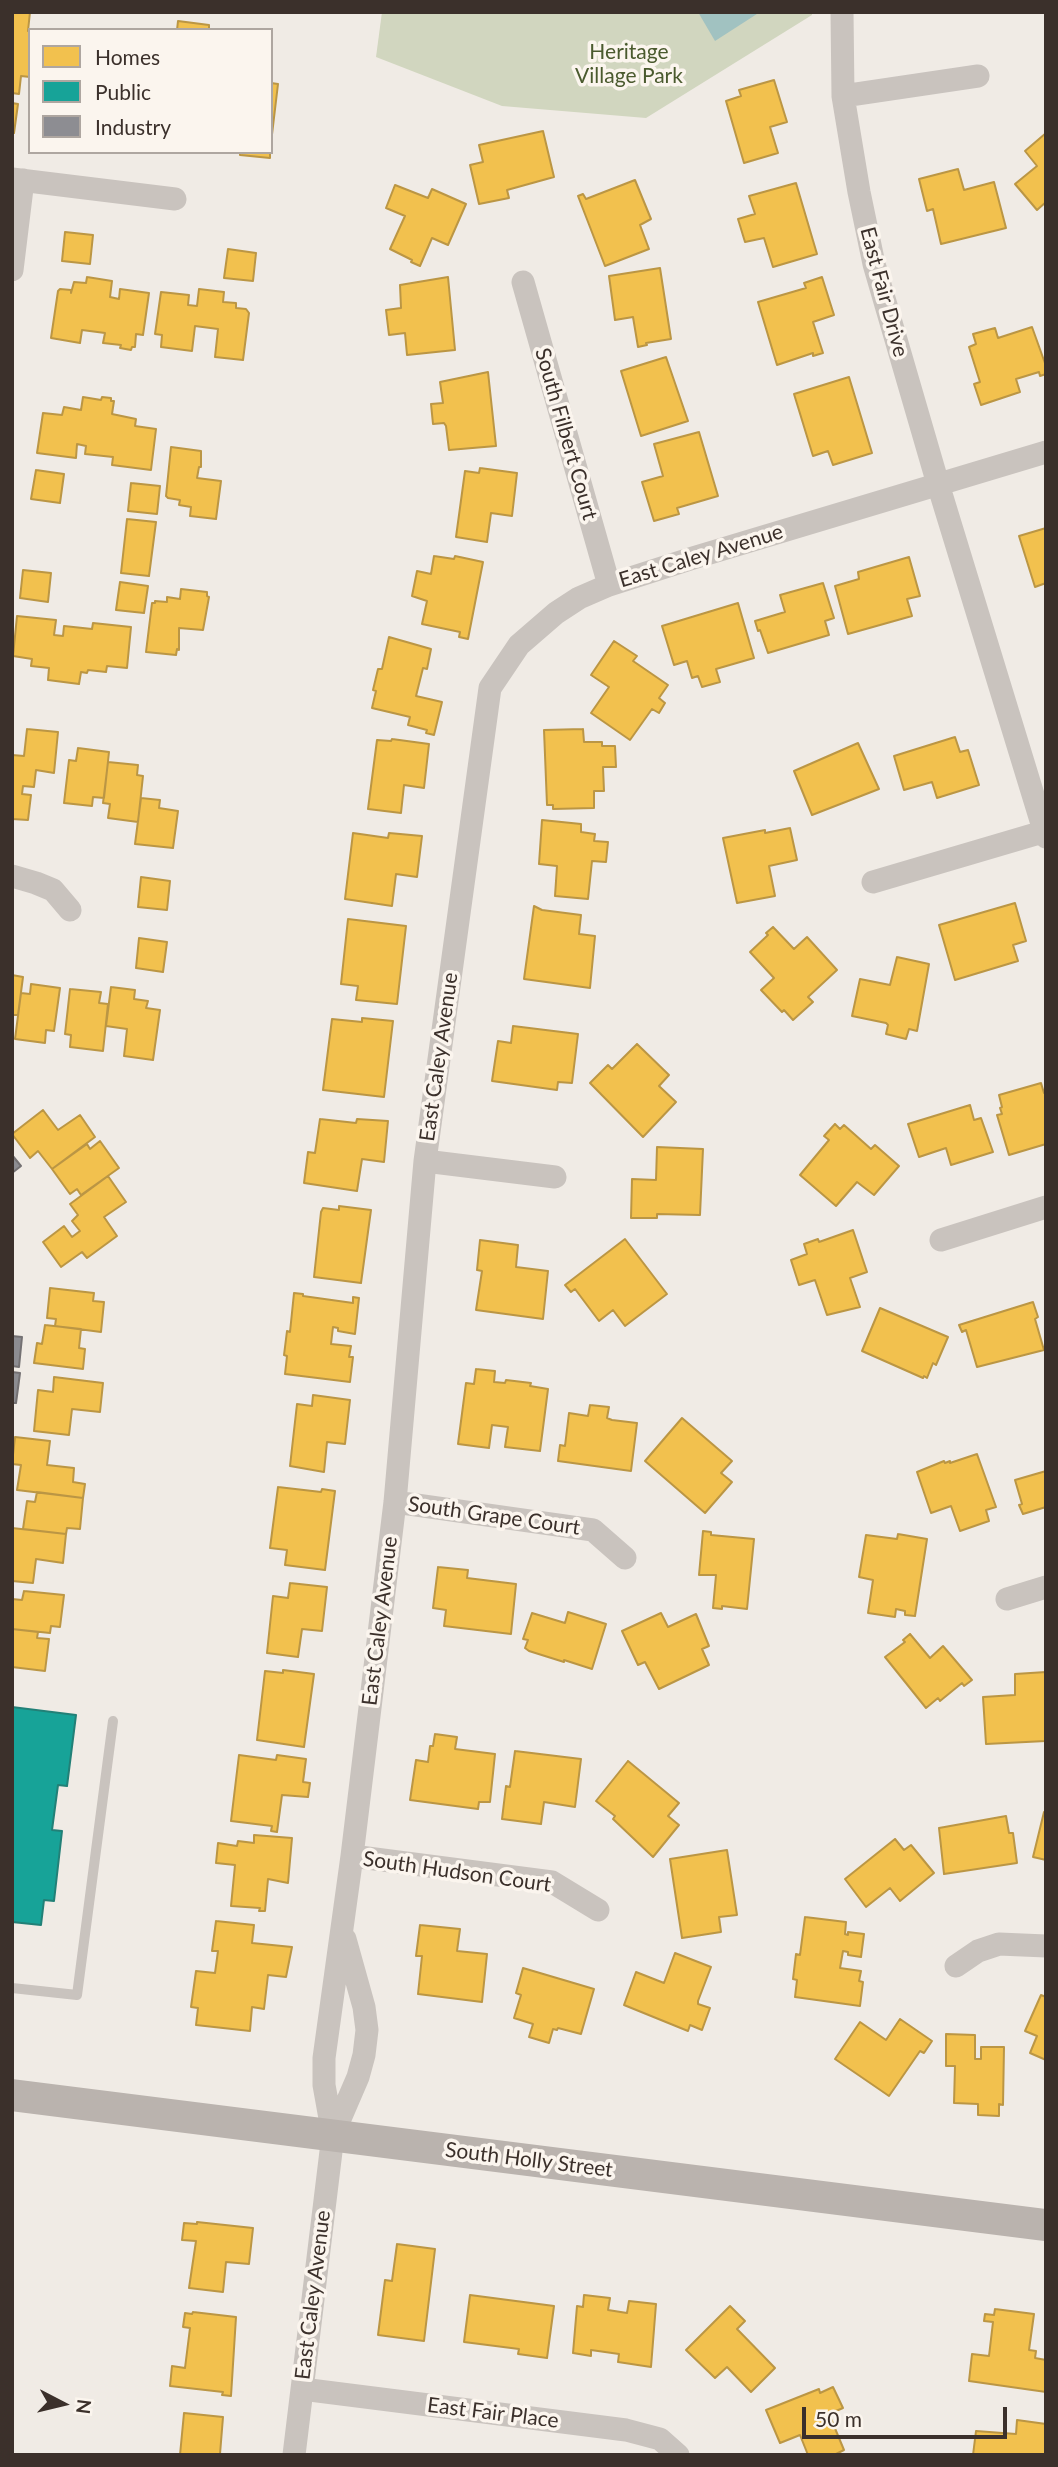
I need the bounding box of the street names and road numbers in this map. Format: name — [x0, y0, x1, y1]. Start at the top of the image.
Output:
street label: East Fair Drive — [855, 224, 913, 360]
street label: South Filbert Court — [529, 345, 603, 523]
street label: East Caley Avenue — [616, 519, 786, 593]
street label: East Caley Avenue — [415, 971, 463, 1143]
street label: South Grape Court — [406, 1491, 582, 1541]
street label: East Caley Avenue — [357, 1535, 403, 1707]
street label: South Hudson Court — [361, 1846, 553, 1898]
street label: South Holly Street — [444, 2137, 614, 2183]
street label: East Caley Avenue — [290, 2209, 336, 2381]
street label: East Fair Place — [426, 2392, 560, 2434]

